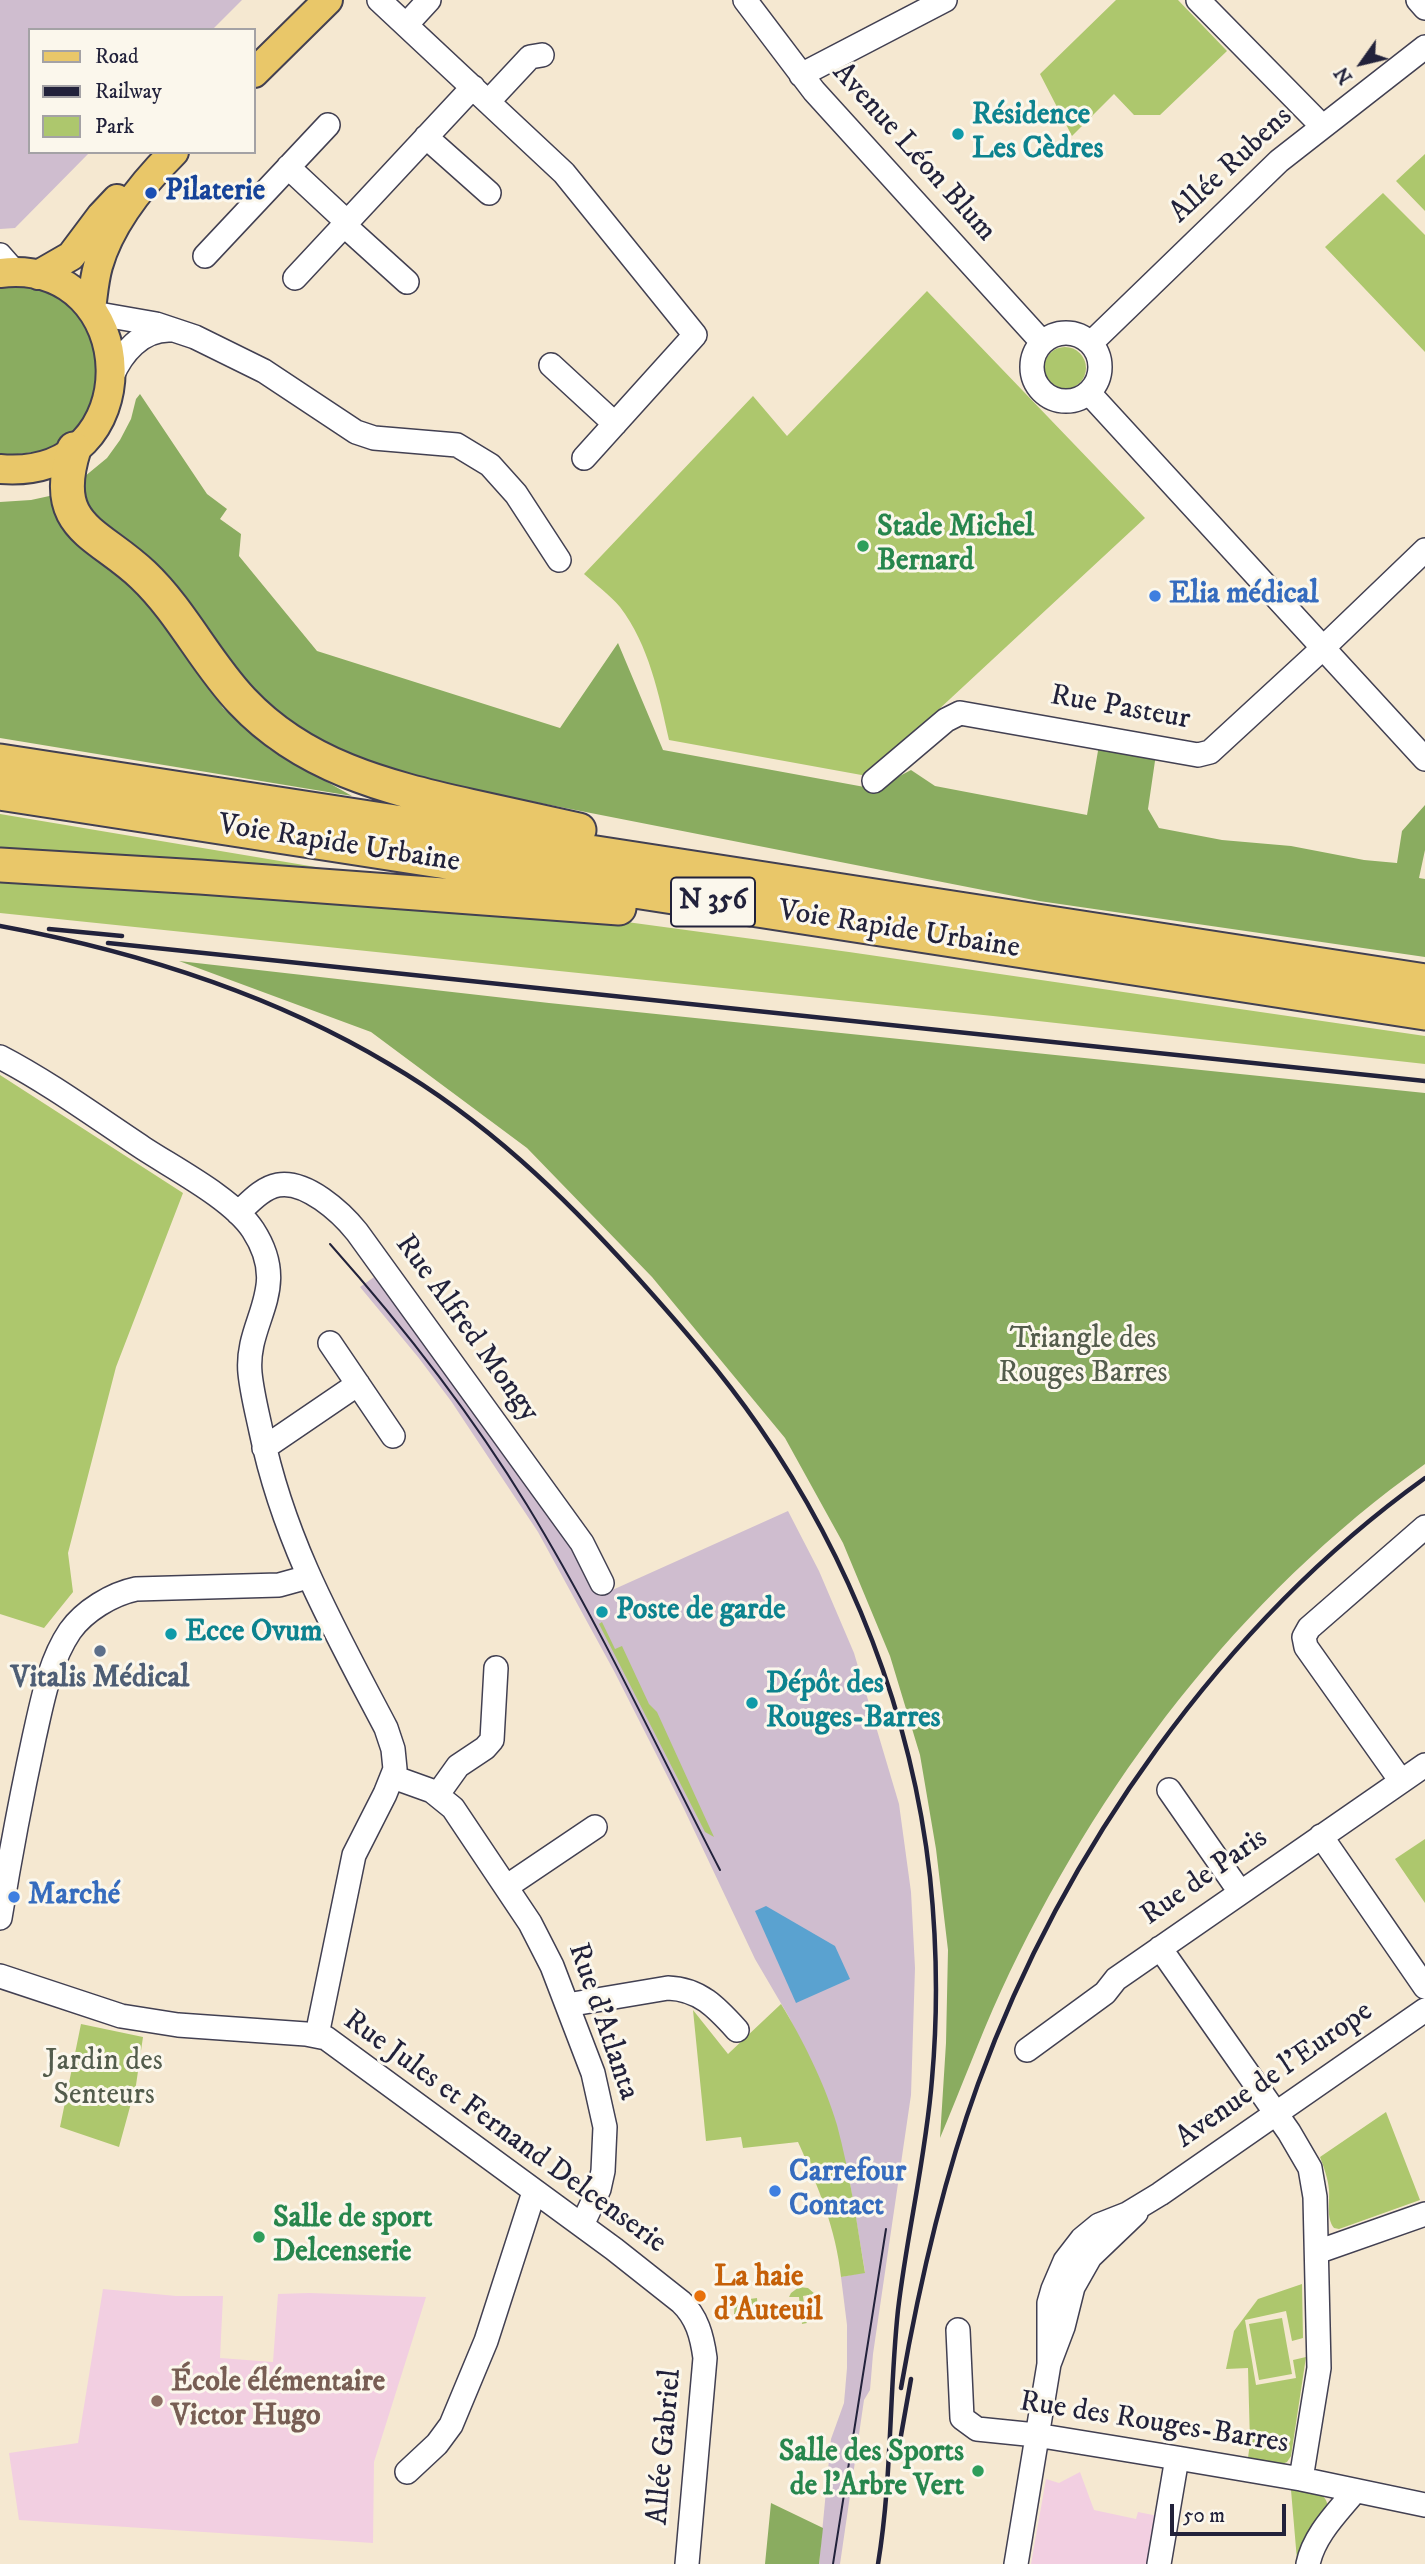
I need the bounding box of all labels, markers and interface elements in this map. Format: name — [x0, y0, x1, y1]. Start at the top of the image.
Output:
legend — [28, 28, 256, 154]
north arrow — [1327, 28, 1397, 98]
text: Road — [95, 44, 139, 70]
street label: Avenue Léon Blum — [823, 56, 1003, 250]
text: N — [1330, 62, 1358, 88]
text: Railway — [95, 79, 162, 105]
place label: Résidence Les Cèdres — [972, 99, 1103, 170]
street label: Allée Rubens — [1163, 100, 1301, 232]
text: Park — [95, 114, 134, 140]
marker: Résidence Les Cèdres — [950, 126, 966, 142]
place label: Pilaterie — [165, 175, 265, 211]
marker: Pilaterie — [143, 185, 159, 201]
place label: Stade Michel Bernard — [877, 511, 1034, 582]
marker: Stade Michel Bernard — [855, 538, 871, 554]
place label: Elia médical — [1169, 578, 1318, 614]
marker: Elia médical — [1147, 588, 1163, 604]
street label: Rue Pasteur — [1047, 679, 1193, 739]
street label: Voie Rapide Urbaine — [216, 808, 462, 882]
road number: N 356 — [671, 878, 755, 926]
street label: Voie Rapide Urbaine — [776, 894, 1022, 968]
street label: Rue Alfred Mongy — [386, 1228, 546, 1430]
park label: Triangle des Rouges Barres — [999, 1323, 1167, 1394]
place label: Poste de garde — [616, 1594, 786, 1630]
marker: Poste de garde — [594, 1604, 610, 1620]
place label: Ecce Ovum — [185, 1616, 322, 1652]
marker: Ecce Ovum — [163, 1626, 179, 1642]
marker: Vitalis Médical — [92, 1643, 108, 1659]
place label: Vitalis Médical — [11, 1662, 189, 1698]
place label: Dépôt des Rouges-Barres — [766, 1668, 941, 1738]
marker: Dépôt des Rouges-Barres — [744, 1695, 760, 1711]
street label: Rue de Paris — [1135, 1821, 1275, 1935]
place label: Marché — [28, 1879, 120, 1915]
marker: Marché — [6, 1889, 22, 1905]
street label: Rue d'Atlanta — [558, 1939, 646, 2105]
street label: Avenue de l'Europe — [1169, 1995, 1381, 2157]
street label: Rue Jules et Fernand Delcenserie — [335, 2004, 673, 2262]
park label: Jardin des Senteurs — [45, 2045, 163, 2116]
place label: Carrefour Contact — [789, 2156, 906, 2226]
marker: Carrefour Contact — [767, 2183, 783, 2199]
place label: Salle de sport Delcenserie — [273, 2202, 432, 2272]
marker: Salle de sport Delcenserie — [251, 2229, 267, 2245]
place label: La haie d'Auteuil — [714, 2261, 823, 2332]
marker: La haie d'Auteuil — [692, 2288, 708, 2304]
place label: École élémentaire Victor Hugo — [171, 2366, 385, 2436]
street label: Allée Gabriel — [641, 2368, 691, 2526]
street label: Rue des Rouges-Barres — [1017, 2385, 1291, 2463]
marker: École élémentaire Victor Hugo — [149, 2393, 165, 2409]
place label: Salle des Sports de l'Arbre Vert — [779, 2436, 964, 2506]
marker: Salle des Sports de l'Arbre Vert — [970, 2463, 986, 2479]
scale bar — [1173, 2490, 1288, 2534]
text: 50 m — [1183, 2503, 1225, 2529]

